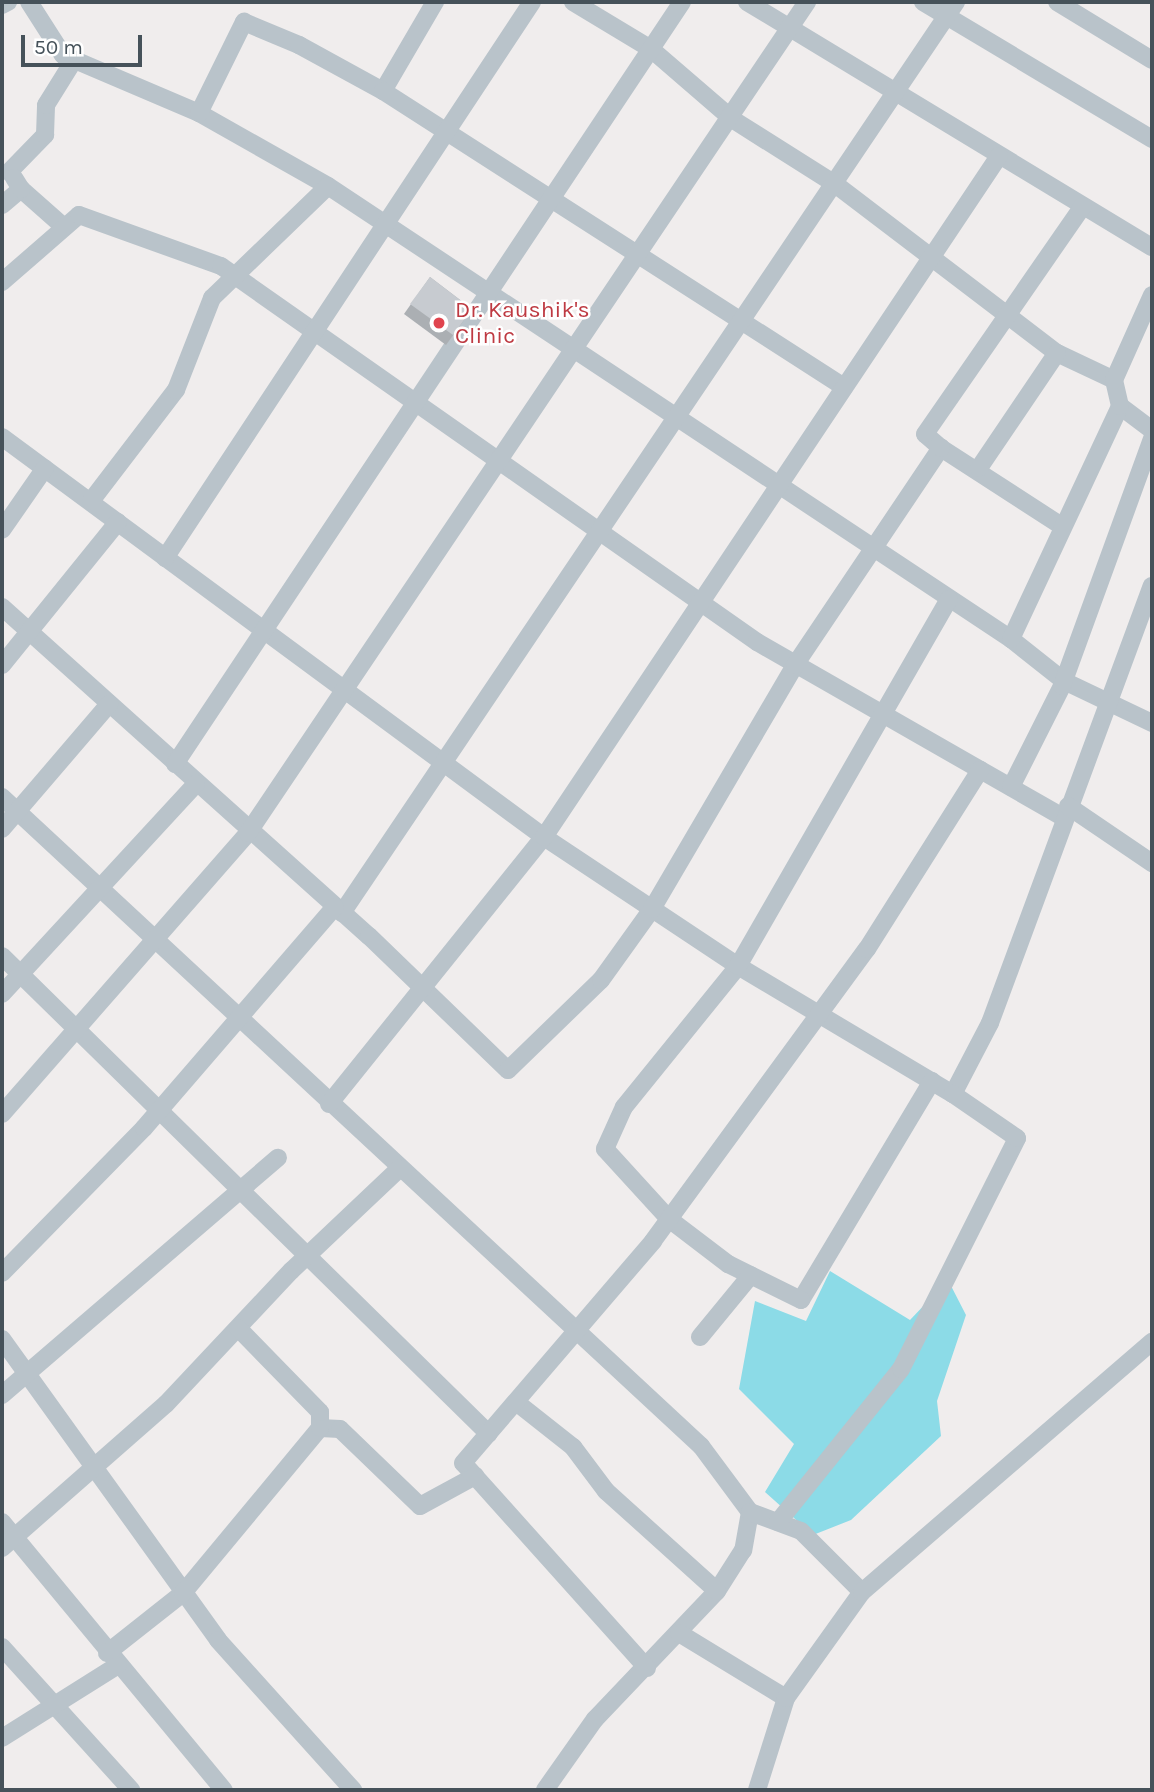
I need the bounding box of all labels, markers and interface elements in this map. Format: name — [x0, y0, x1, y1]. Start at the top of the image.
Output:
scale bar — [24, 21, 145, 65]
text: 50 m — [34, 35, 83, 59]
place label: Dr. Kaushik's Clinic — [455, 296, 590, 350]
marker: Dr. Kaushik's Clinic — [429, 313, 449, 333]

